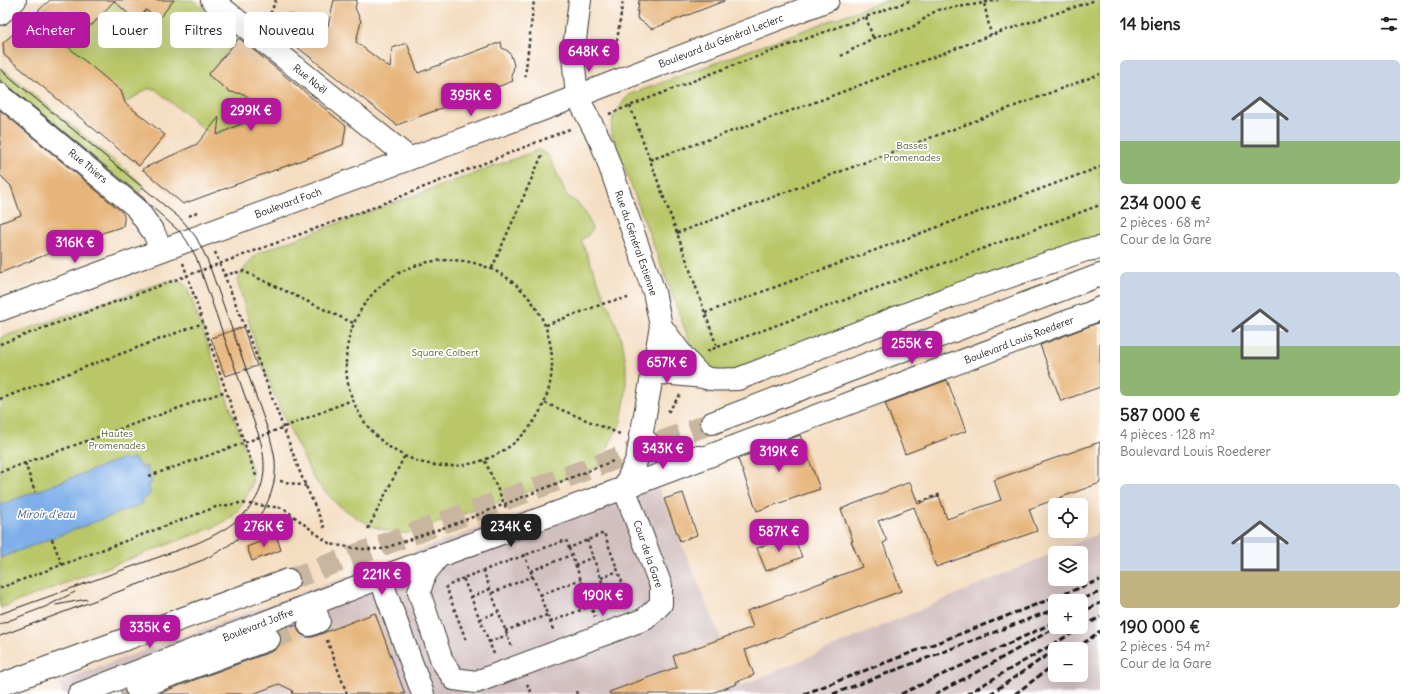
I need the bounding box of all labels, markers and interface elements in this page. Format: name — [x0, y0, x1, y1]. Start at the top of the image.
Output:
street label: Boulevard du Général Leclerc — [657, 11, 785, 71]
chip: Acheter — [12, 12, 90, 48]
chip: Louer — [98, 12, 162, 48]
chip: Filtres — [170, 12, 236, 48]
chip: Nouveau — [244, 12, 328, 48]
text: 14 biens — [1120, 13, 1181, 35]
icon: filters — [1378, 13, 1400, 35]
pin: 648K € — [556, 39, 622, 73]
text: 648K € — [568, 43, 610, 60]
street label: Rue Noël — [290, 61, 330, 97]
pin: 395K € — [438, 83, 504, 117]
icon: home — [1224, 86, 1296, 158]
text: 395K € — [450, 87, 492, 104]
pin: 299K € — [218, 98, 284, 132]
text: 299K € — [230, 102, 272, 119]
park label: Basses Promenades — [883, 139, 941, 164]
street label: Rue Thiers — [66, 146, 111, 186]
street label: Boulevard Foch — [253, 185, 323, 221]
street label: Rue du Général Estienne — [612, 189, 660, 297]
text: 234 000 € — [1120, 192, 1201, 214]
text: 2 pièces · 68 m² — [1120, 214, 1210, 231]
pin: 316K € — [42, 230, 108, 264]
text: Cour de la Gare — [1120, 231, 1212, 248]
text: 316K € — [55, 234, 95, 251]
icon: home — [1224, 298, 1296, 370]
street label: Boulevard Louis Roederer — [962, 313, 1076, 367]
pin: 255K € — [879, 331, 945, 365]
text: 255K € — [891, 335, 933, 352]
park label: Square Colbert — [412, 346, 479, 359]
pin: 657K € — [634, 350, 700, 384]
text: 657K € — [647, 354, 687, 371]
text: 587 000 € — [1120, 404, 1200, 426]
text: 4 pièces · 128 m² — [1120, 426, 1215, 443]
park label: Hautes Promenades — [88, 427, 146, 452]
pin: 343K € — [630, 436, 696, 470]
pin: 319K € — [746, 439, 812, 473]
text: 343K € — [642, 440, 684, 457]
text: 319K € — [759, 443, 799, 460]
text: Boulevard Louis Roederer — [1120, 443, 1271, 460]
map controls — [1048, 498, 1088, 682]
button: locate — [1048, 498, 1088, 538]
water label: Miroir d'eau — [17, 507, 76, 521]
icon: home — [1224, 510, 1296, 582]
pin: 276K € — [231, 514, 297, 548]
pin: 234K € — [478, 514, 544, 548]
text: 276K € — [244, 518, 284, 535]
text: 234K € — [490, 518, 532, 535]
street label: Cour de la Gare — [630, 519, 666, 589]
pin: 587K € — [746, 519, 812, 553]
text: 587K € — [759, 523, 799, 540]
button: layers — [1048, 546, 1088, 586]
pin: 221K € — [349, 562, 415, 596]
text: 221K € — [363, 566, 401, 583]
pin: 190K € — [570, 583, 636, 617]
text: 190K € — [583, 587, 623, 604]
button: + — [1048, 594, 1088, 634]
street label: Boulevard Joffre — [221, 606, 295, 644]
pin: 335K € — [117, 615, 183, 649]
text: 190 000 € — [1120, 616, 1200, 638]
text: 335K € — [129, 619, 171, 636]
text: 2 pièces · 54 m² — [1120, 638, 1210, 655]
button: − — [1048, 642, 1088, 682]
text: Cour de la Gare — [1120, 655, 1212, 672]

